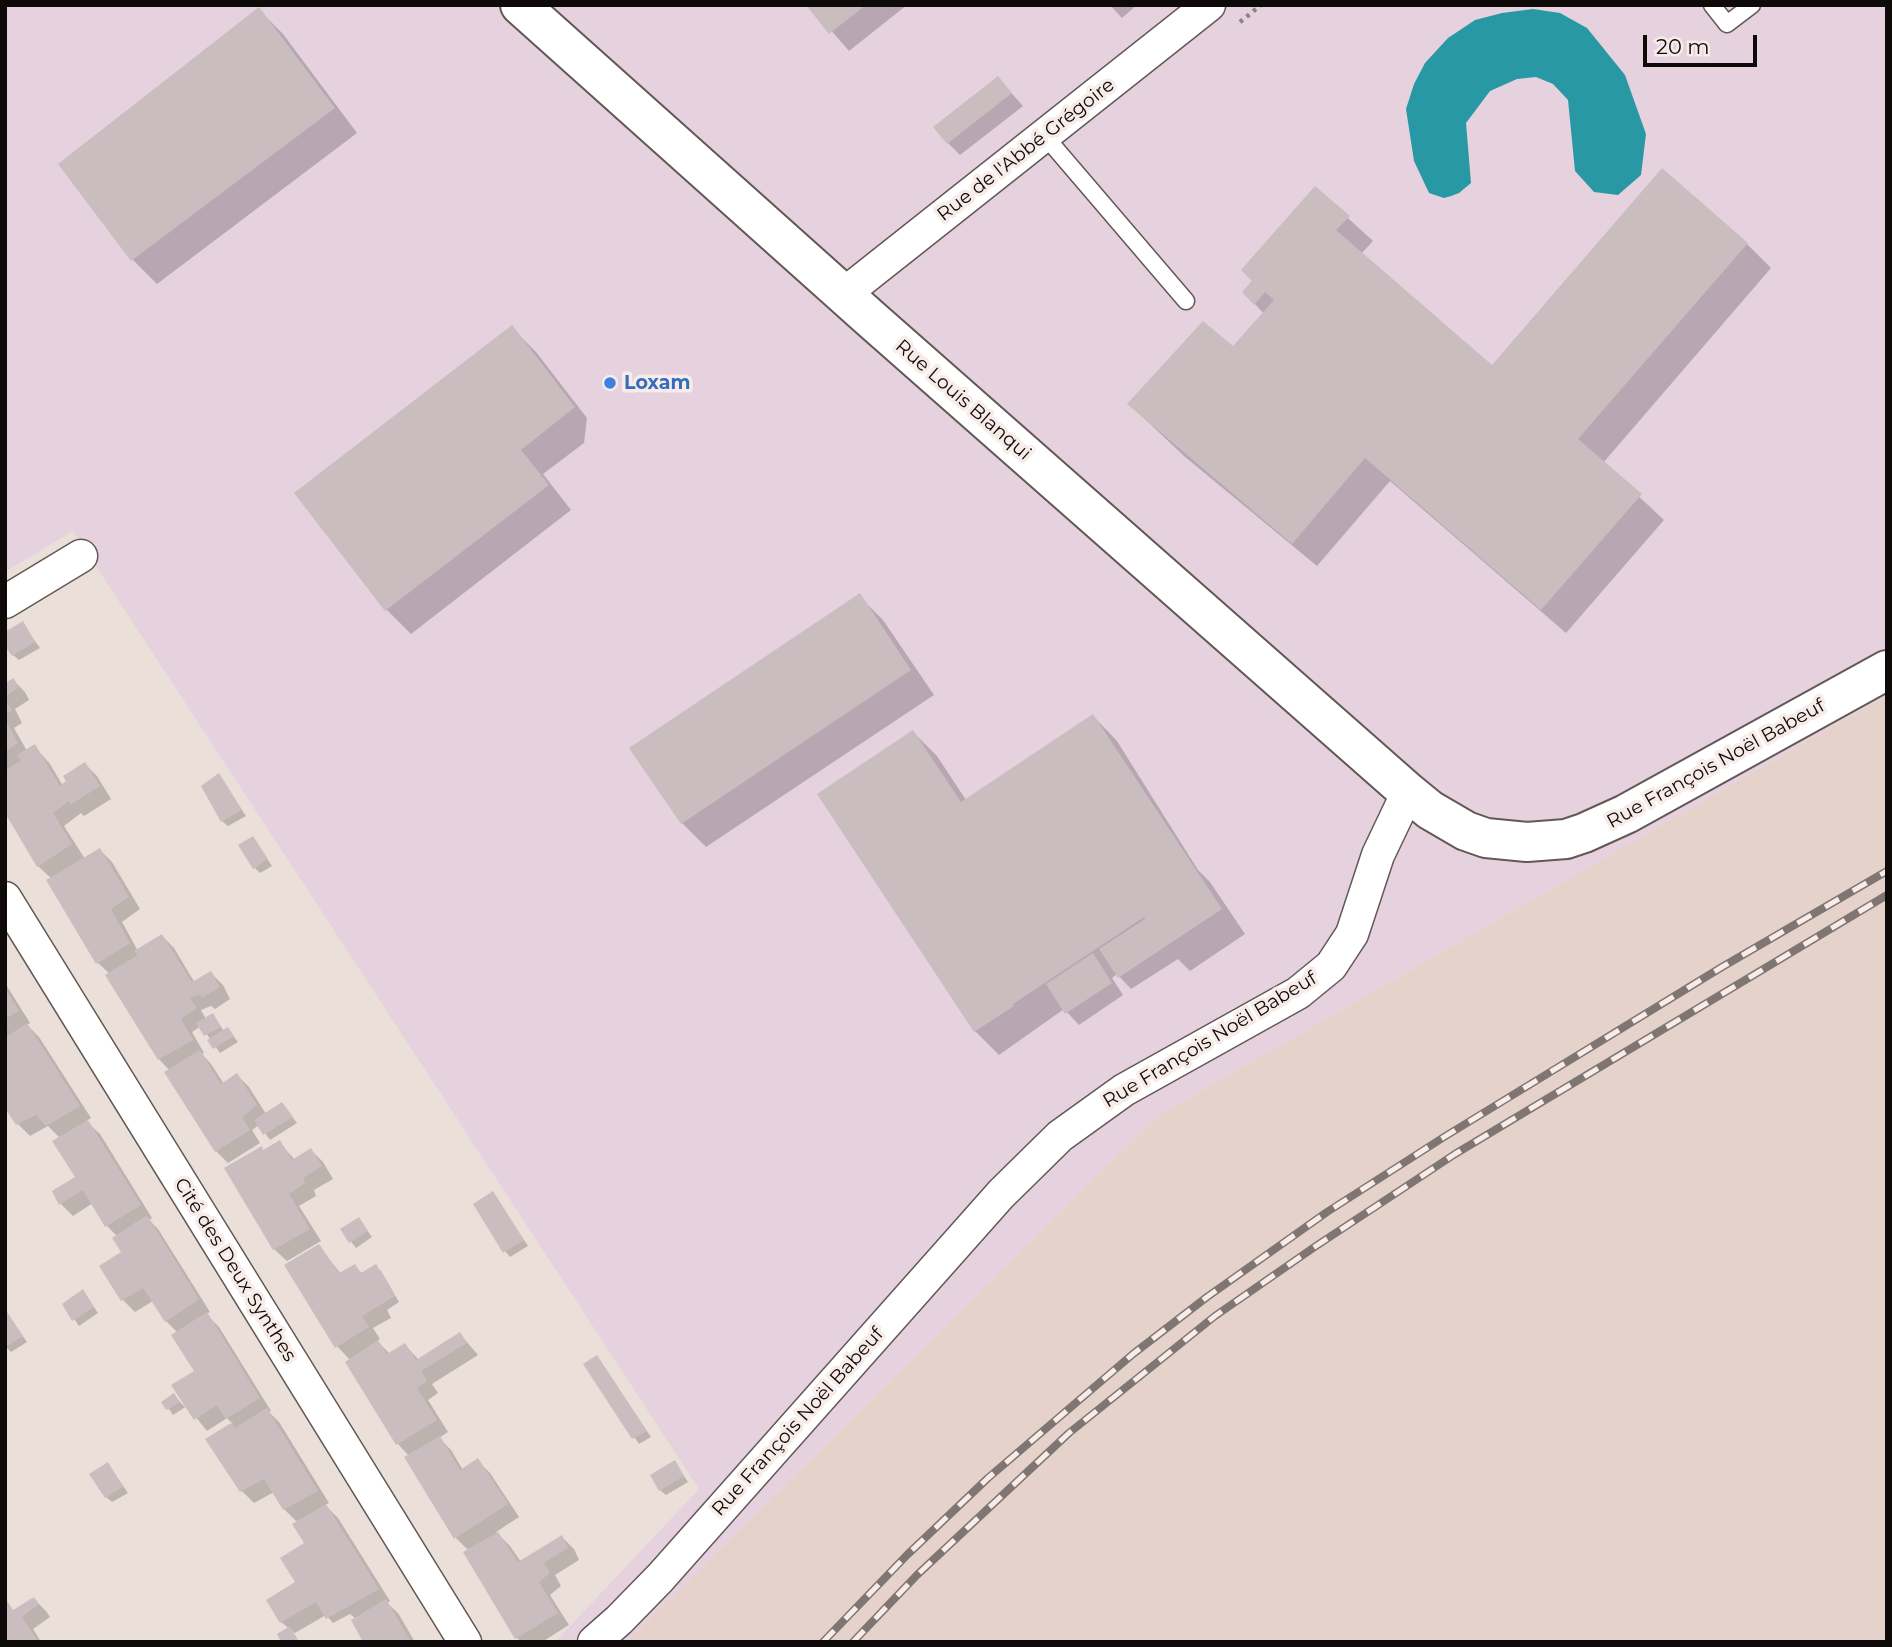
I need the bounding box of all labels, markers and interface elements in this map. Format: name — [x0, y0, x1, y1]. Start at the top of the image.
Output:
scale bar — [1647, 21, 1761, 65]
text: 20 m — [1656, 34, 1710, 59]
street label: Rue de l'Abbé Grégoire — [933, 74, 1119, 226]
street label: Rue Louis Blanqui — [891, 335, 1035, 465]
place label: Loxam — [624, 372, 690, 394]
marker: Loxam — [602, 375, 618, 391]
street label: Rue François Noël Babeuf — [1603, 695, 1829, 833]
street label: Rue François Noël Babeuf — [1099, 967, 1321, 1113]
street label: Cité des Deux Synthes — [169, 1174, 301, 1366]
street label: Rue François Noël Babeuf — [707, 1323, 889, 1521]

